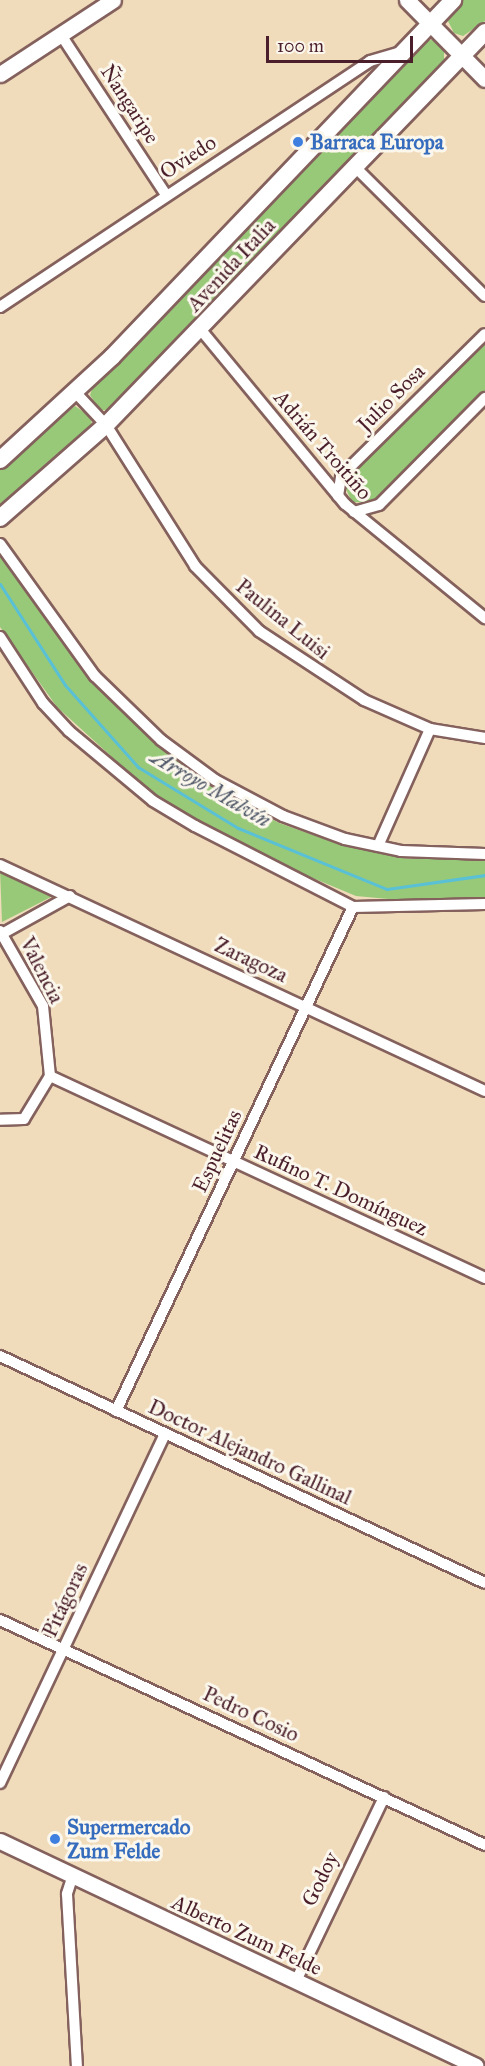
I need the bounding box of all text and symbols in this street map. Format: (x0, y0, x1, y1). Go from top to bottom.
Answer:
scale bar (269, 24, 416, 62)
text: 100 m (277, 35, 324, 57)
street label: Ñangaripe (95, 60, 165, 148)
place label: Barraca Europa (310, 129, 444, 155)
street label: Oviedo (155, 130, 221, 184)
marker: Barraca Europa (291, 135, 305, 149)
street label: Avenida Italia (182, 213, 280, 317)
street label: Julio Sosa (352, 359, 430, 437)
street label: Adrián Troitiño (269, 385, 377, 505)
street label: Paulina Luisi (231, 573, 335, 665)
water label: Arroyo Malvín (147, 743, 275, 833)
street label: Zaragoza (210, 932, 292, 988)
street label: Valencia (15, 933, 69, 1007)
street label: Espuelitas (187, 1106, 247, 1196)
street label: Rufino T. Domínguez (250, 1139, 432, 1241)
street label: Doctor Alejandro Gallinal (144, 1394, 356, 1510)
street label: Pitágoras (37, 1559, 93, 1641)
street label: Pedro Cosio (199, 1681, 303, 1747)
place label: Supermercado Zum Felde (67, 1814, 191, 1864)
marker: Supermercado Zum Felde (48, 1832, 62, 1846)
street label: Godoy (296, 1848, 344, 1910)
street label: Alberto Zum Felde (168, 1889, 326, 1981)

